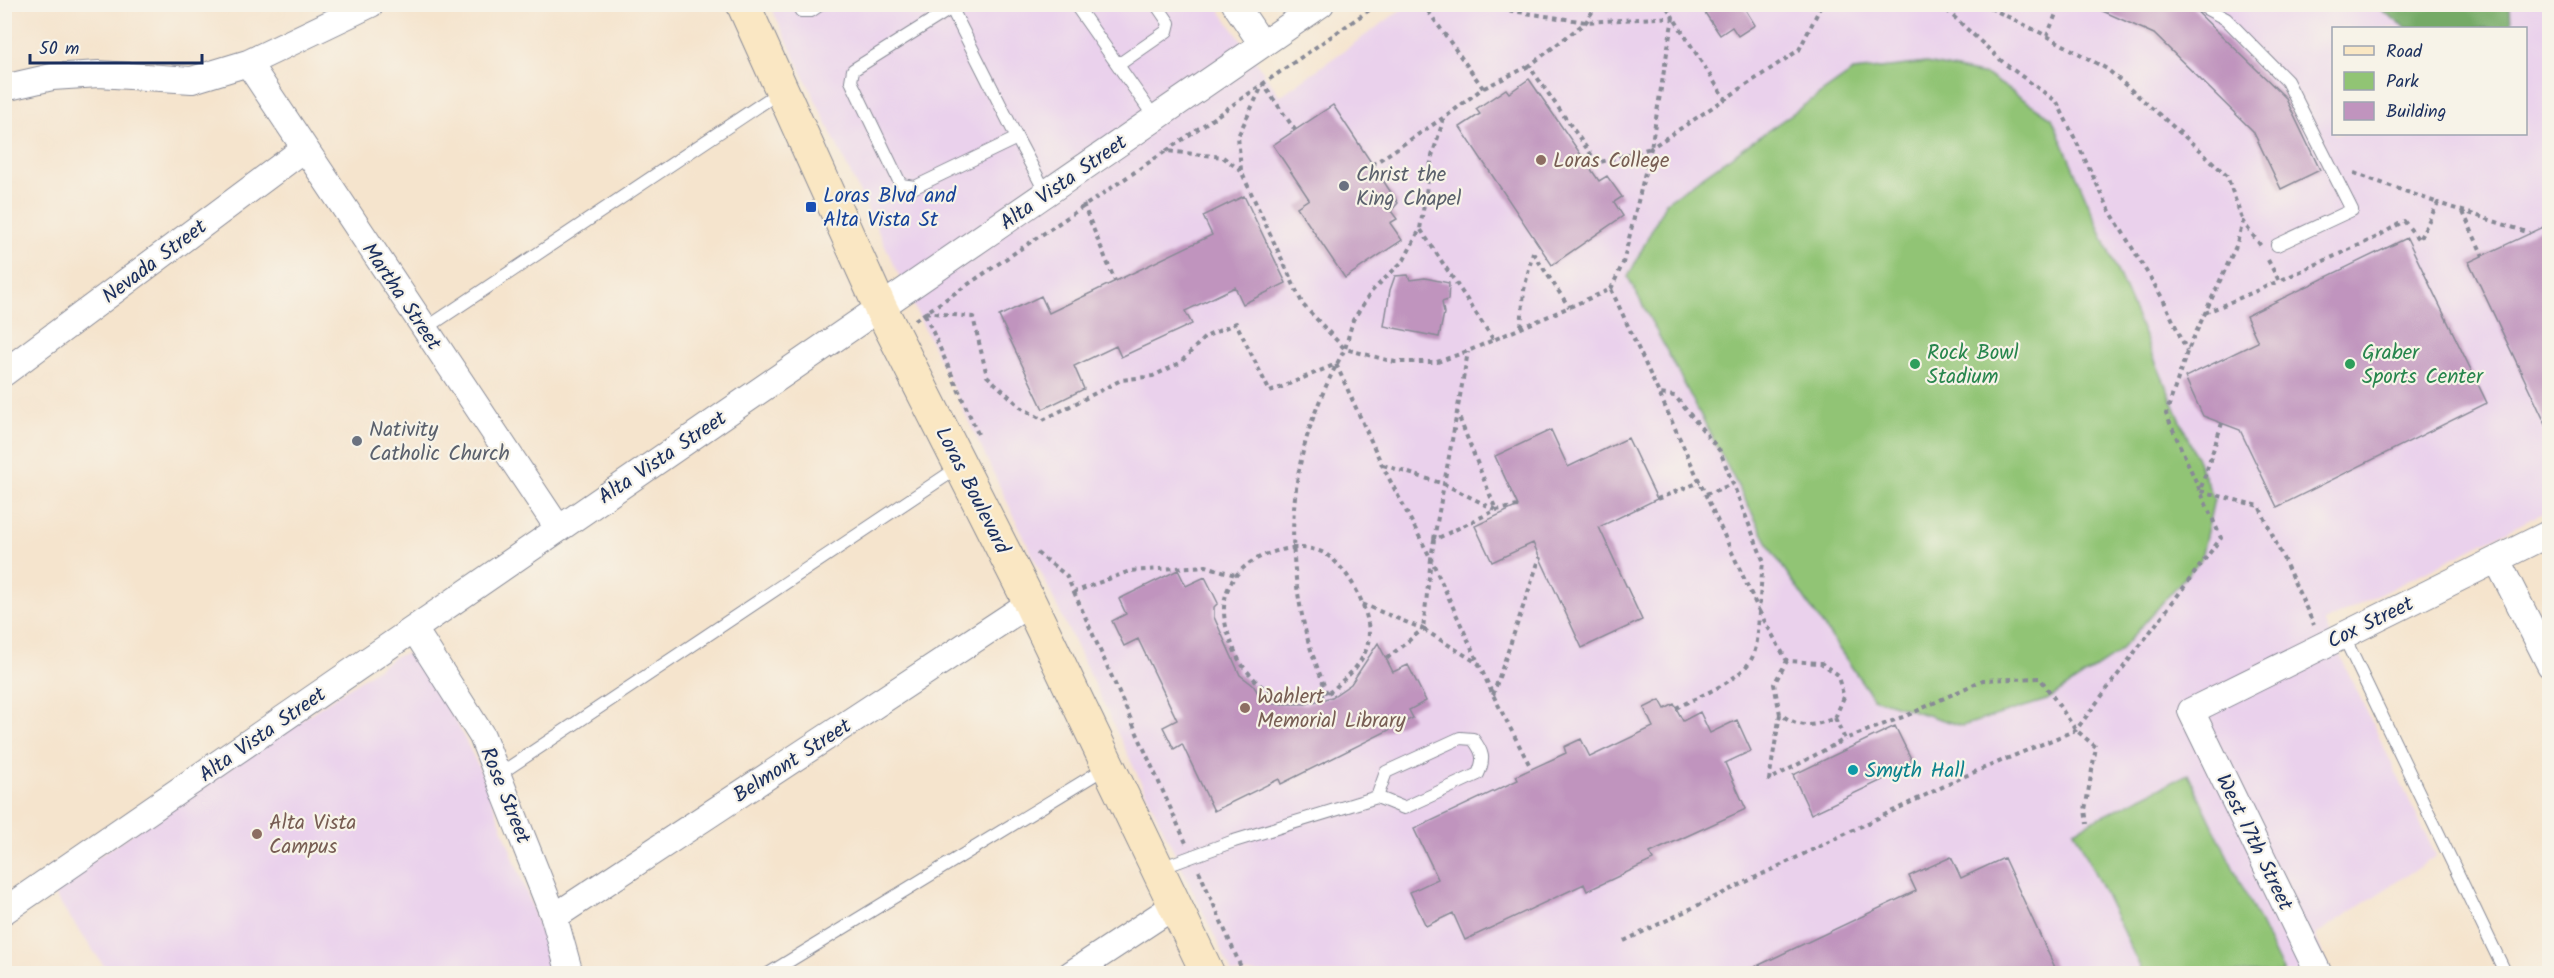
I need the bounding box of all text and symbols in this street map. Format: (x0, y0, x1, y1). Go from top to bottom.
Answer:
scale bar (30, 27, 202, 65)
legend (2332, 27, 2527, 135)
text: 50 m (39, 35, 79, 64)
text: Road (2386, 38, 2423, 67)
text: Park (2386, 68, 2419, 97)
text: Building (2386, 98, 2446, 127)
street label: Alta Vista Street (993, 126, 1135, 240)
place label: Loras College (1553, 145, 1670, 178)
marker: Loras College (1534, 153, 1548, 167)
place label: Christ the King Chapel (1356, 159, 1461, 216)
marker: Christ the King Chapel (1337, 179, 1351, 193)
place label: Loras Blvd and Alta Vista St (823, 180, 956, 237)
marker: Loras Blvd and Alta Vista St (804, 200, 818, 214)
street label: Nevada Street (95, 211, 215, 313)
street label: Martha Street (352, 236, 450, 358)
place label: Rock Bowl Stadium (1927, 337, 2019, 394)
place label: Graber Sports Center (2362, 337, 2484, 394)
marker: Rock Bowl Stadium (1908, 357, 1922, 371)
marker: Graber Sports Center (2343, 357, 2357, 371)
street label: Alta Vista Street (592, 402, 735, 514)
place label: Nativity Catholic Church (369, 414, 510, 471)
street label: Loras Boulevard (925, 421, 1018, 561)
marker: Nativity Catholic Church (350, 434, 364, 448)
street label: Cox Street (2322, 588, 2420, 659)
street label: Alta Vista Street (192, 678, 334, 792)
place label: Wahlert Memorial Library (1257, 681, 1406, 738)
marker: Wahlert Memorial Library (1238, 701, 1252, 715)
street label: Belmont Street (727, 710, 859, 812)
street label: Rose Street (470, 742, 539, 850)
place label: Smyth Hall (1865, 755, 1965, 788)
marker: Smyth Hall (1846, 763, 1860, 777)
street label: West 17th Street (2206, 769, 2301, 917)
place label: Alta Vista Campus (269, 807, 356, 864)
marker: Alta Vista Campus (250, 827, 264, 841)

